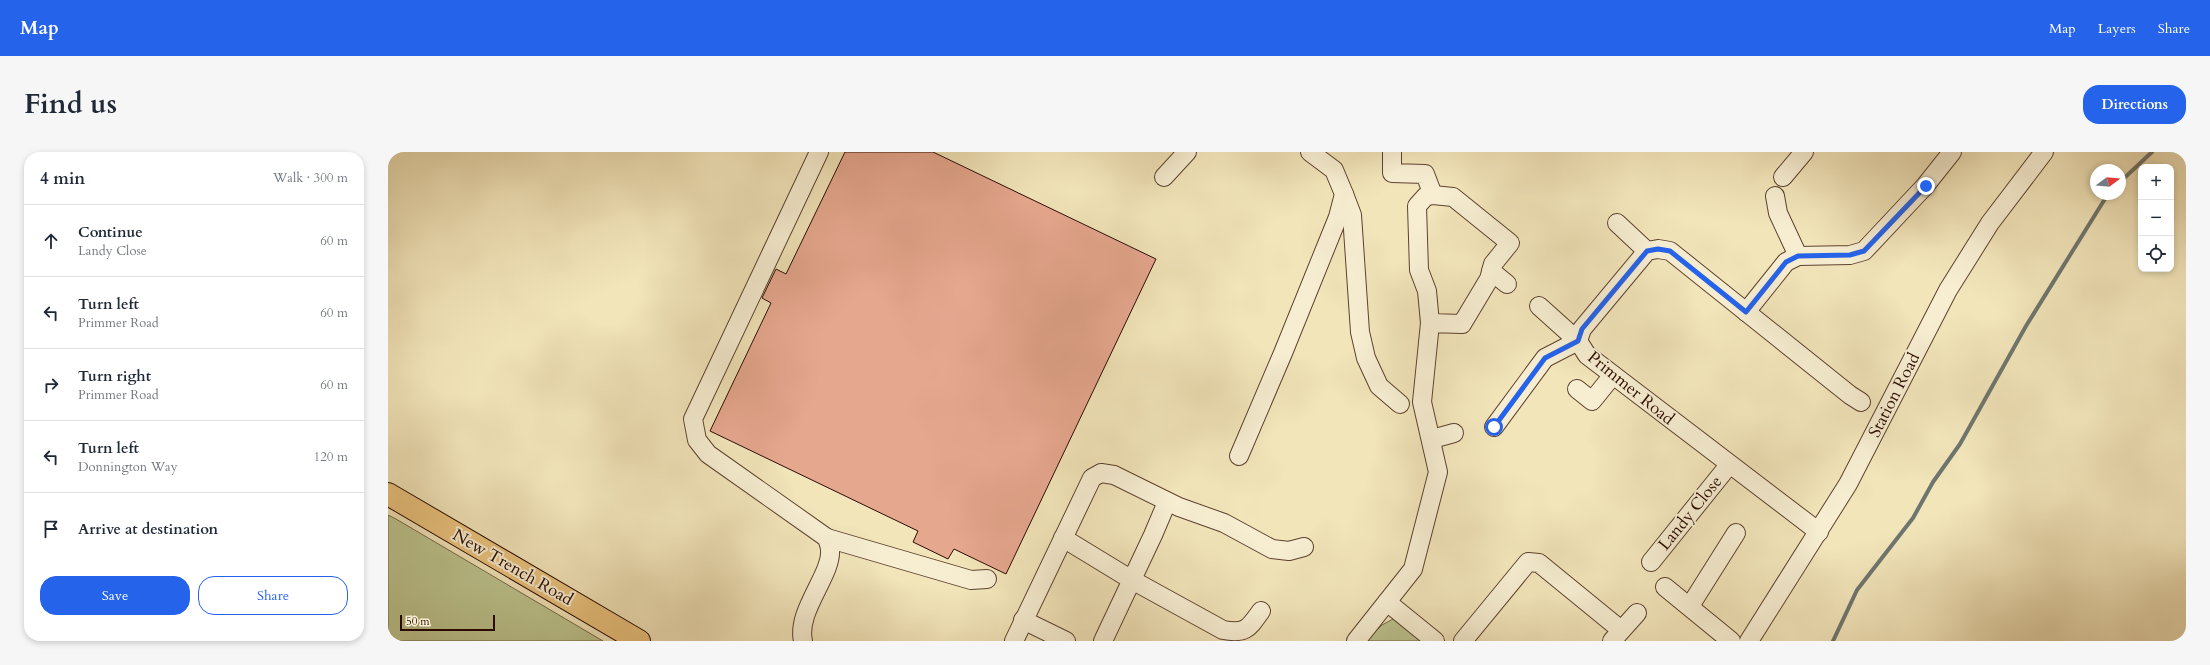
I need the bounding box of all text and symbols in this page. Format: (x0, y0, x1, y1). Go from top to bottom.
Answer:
text: Map (20, 15, 59, 41)
text: Map (2049, 19, 2076, 38)
text: Layers (2098, 19, 2136, 38)
text: Share (2158, 19, 2190, 38)
text: Find us (24, 85, 117, 123)
button: Directions (2083, 85, 2186, 124)
north arrow (2090, 164, 2126, 200)
map controls (2138, 164, 2174, 272)
button: + (2138, 164, 2174, 200)
text: 4 min (40, 167, 85, 190)
text: Walk · 300 m (273, 169, 348, 187)
route end (1917, 177, 1935, 195)
button: − (2138, 200, 2174, 236)
text: Continue (78, 222, 143, 242)
icon: ahead (40, 230, 62, 252)
text: 60 m (320, 232, 348, 250)
button: locate (2138, 236, 2174, 272)
text: Landy Close (78, 242, 147, 260)
text: Turn left (78, 294, 139, 314)
icon: left (40, 302, 62, 324)
text: 60 m (320, 304, 348, 322)
text: Primmer Road (78, 314, 159, 332)
street label: Primmer Road (1583, 346, 1679, 430)
street label: Station Road (1863, 349, 1925, 441)
text: Turn right (78, 366, 151, 386)
icon: right (40, 374, 62, 396)
text: 60 m (320, 376, 348, 394)
text: Primmer Road (78, 386, 159, 404)
route start (1485, 418, 1503, 436)
text: Turn left (78, 438, 139, 458)
icon: left (40, 446, 62, 468)
text: 120 m (314, 448, 348, 466)
text: Donnington Way (78, 458, 178, 476)
street label: Landy Close (1653, 471, 1727, 555)
icon: arrive (40, 518, 62, 540)
text: Arrive at destination (78, 519, 218, 539)
street label: New Trench Road (449, 523, 577, 611)
button: Save (40, 576, 190, 615)
button: Share (198, 576, 348, 615)
scale bar (400, 613, 495, 632)
text: 50 m (406, 614, 430, 629)

